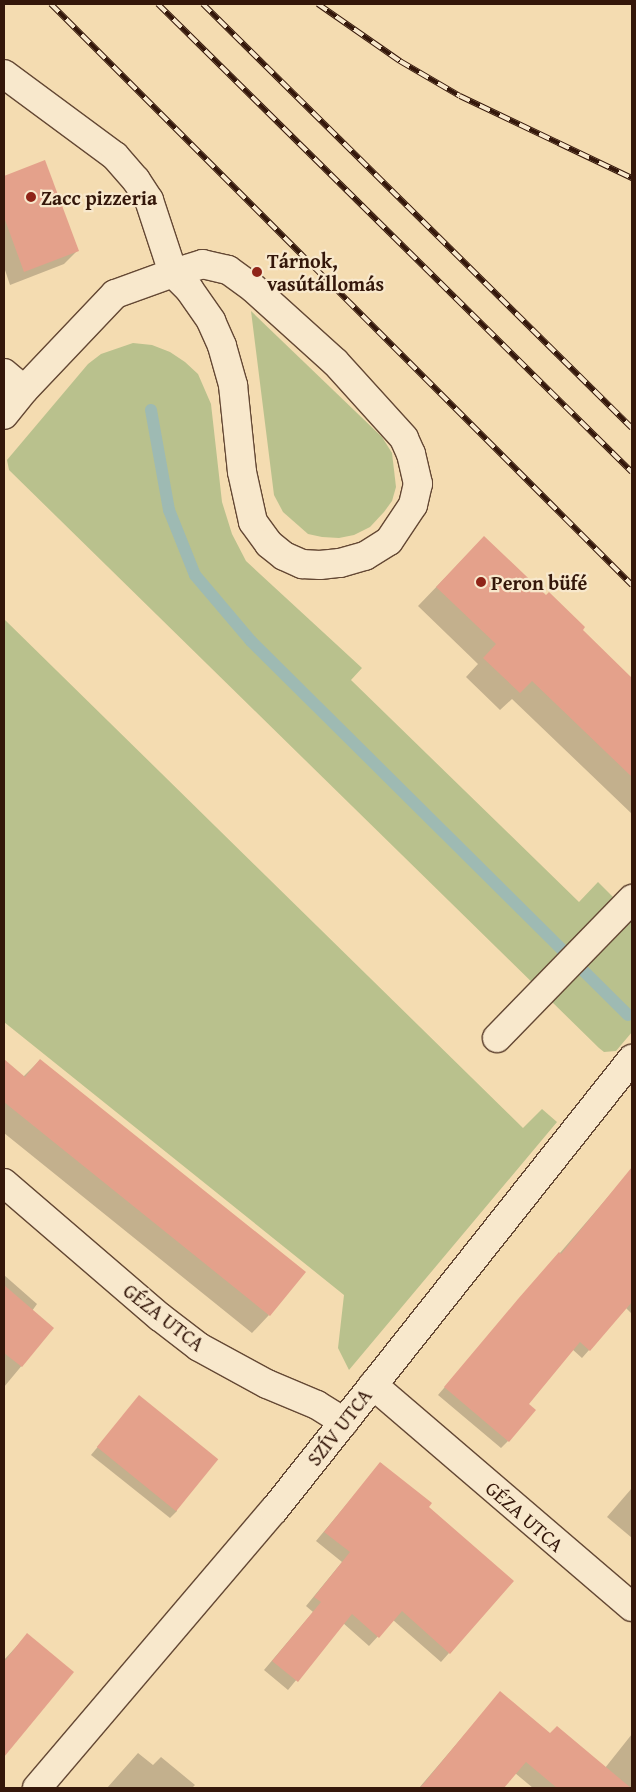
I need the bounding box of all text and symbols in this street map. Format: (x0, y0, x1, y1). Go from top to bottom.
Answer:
place label: Zacc pizzeria (41, 185, 157, 209)
marker: Zacc pizzeria (25, 191, 37, 203)
place label: Tárnok, vasútállomás (267, 248, 384, 295)
marker: Tárnok, vasútállomás (251, 266, 263, 278)
place label: Peron büfé (491, 570, 587, 594)
marker: Peron büfé (475, 576, 487, 588)
street label: GÉZA UTCA (119, 1278, 209, 1356)
street label: SZÍV UTCA (302, 1384, 376, 1470)
street label: GÉZA UTCA (481, 1476, 569, 1556)

